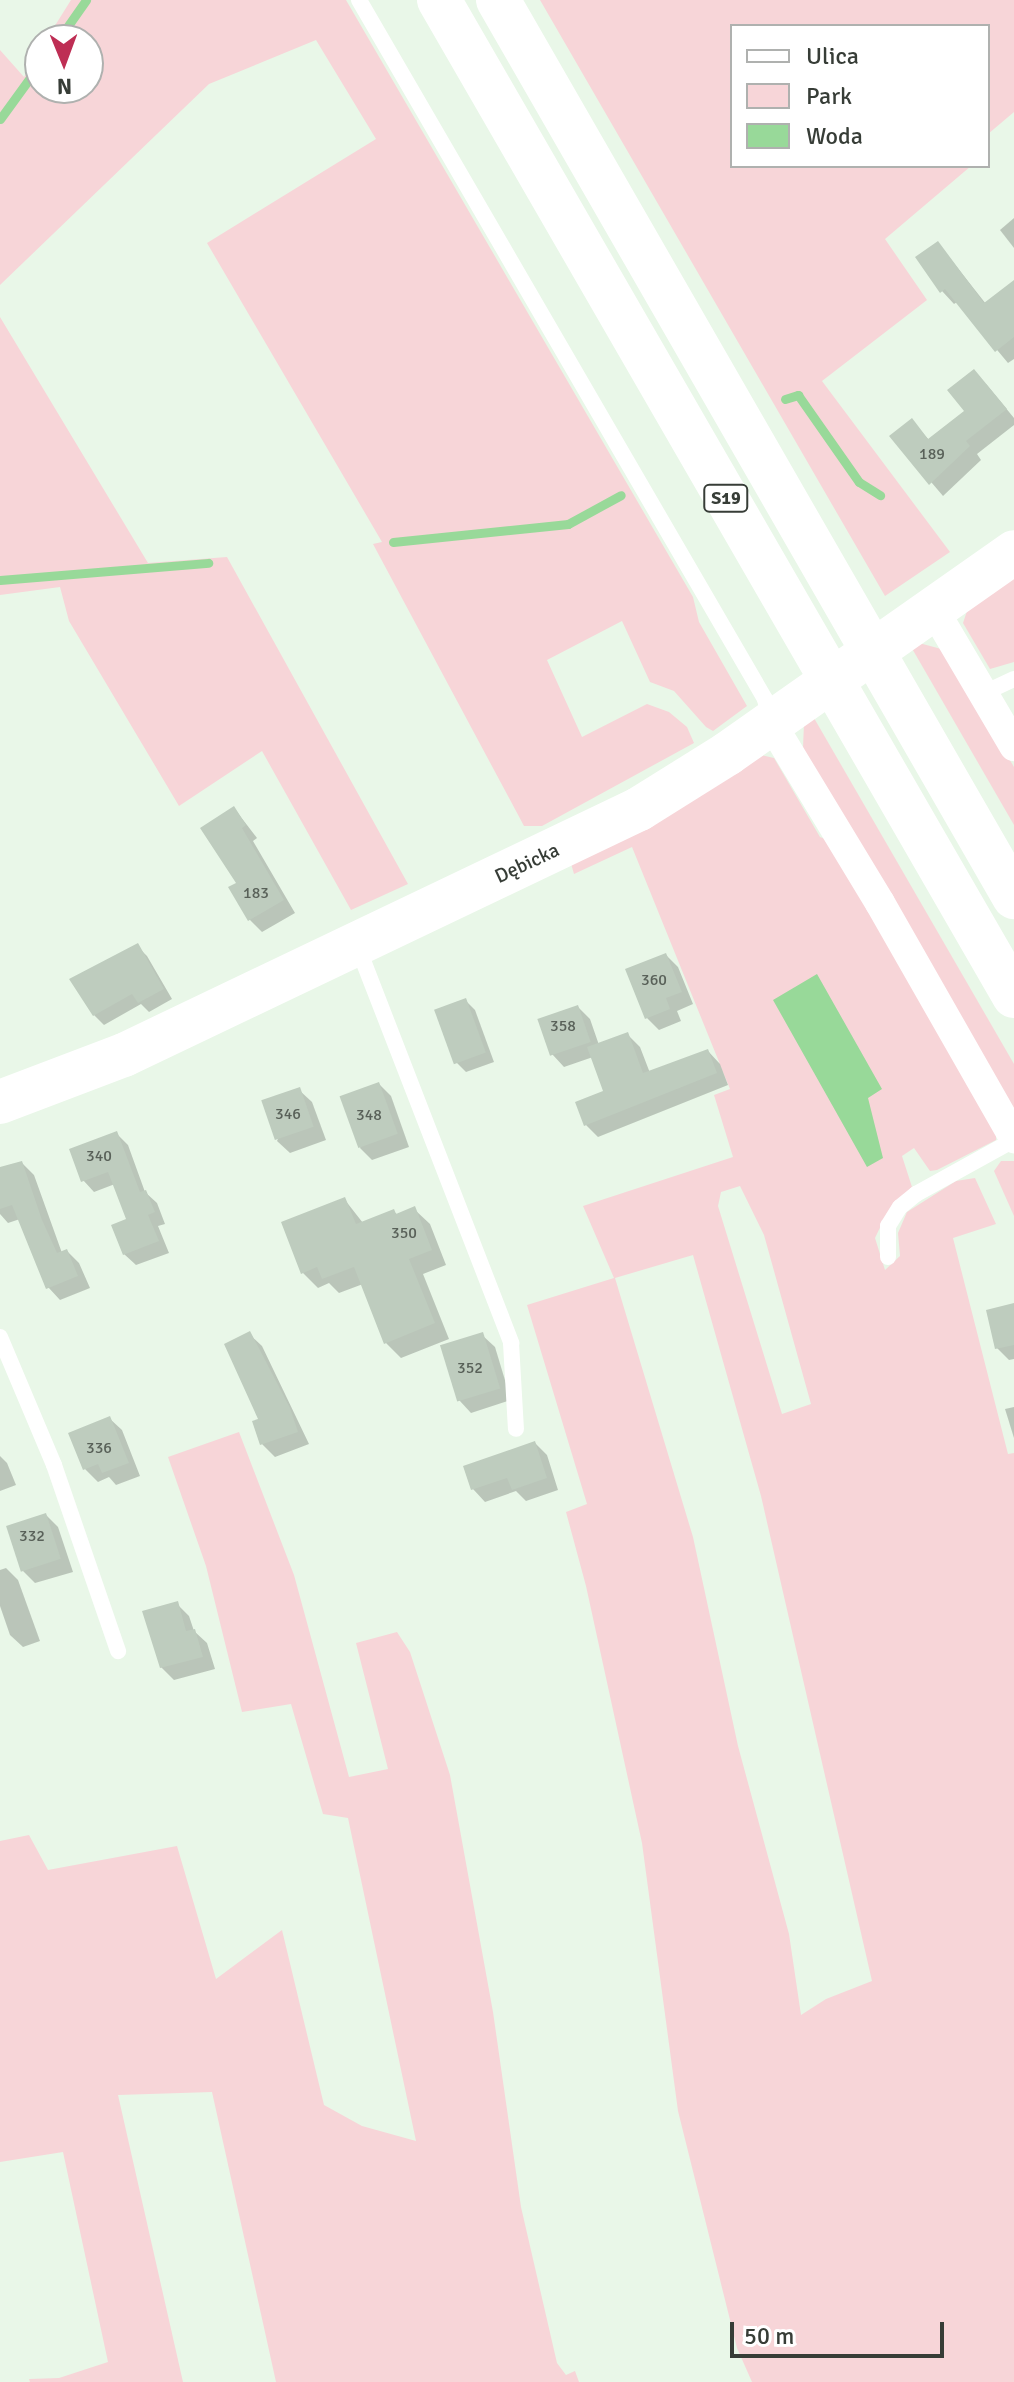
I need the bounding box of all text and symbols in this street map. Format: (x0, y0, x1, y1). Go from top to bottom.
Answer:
north arrow (24, 24, 104, 104)
legend (730, 24, 990, 168)
text: Ulica (806, 41, 859, 71)
text: N (57, 73, 72, 100)
text: Park (806, 81, 852, 111)
text: Woda (806, 121, 863, 151)
house number: 189 (919, 444, 945, 464)
road number: S19 (702, 484, 750, 512)
street label: Dębicka (491, 838, 563, 888)
house number: 183 (243, 883, 269, 903)
house number: 360 (641, 970, 667, 990)
house number: 358 (550, 1016, 576, 1036)
house number: 346 (275, 1104, 301, 1124)
house number: 348 (356, 1105, 382, 1125)
house number: 340 (86, 1146, 112, 1166)
house number: 350 (391, 1223, 417, 1243)
house number: 352 (457, 1358, 483, 1378)
house number: 336 (86, 1438, 112, 1458)
house number: 332 (19, 1526, 45, 1546)
scale bar (734, 2306, 948, 2356)
text: 50 m (744, 2321, 794, 2351)

